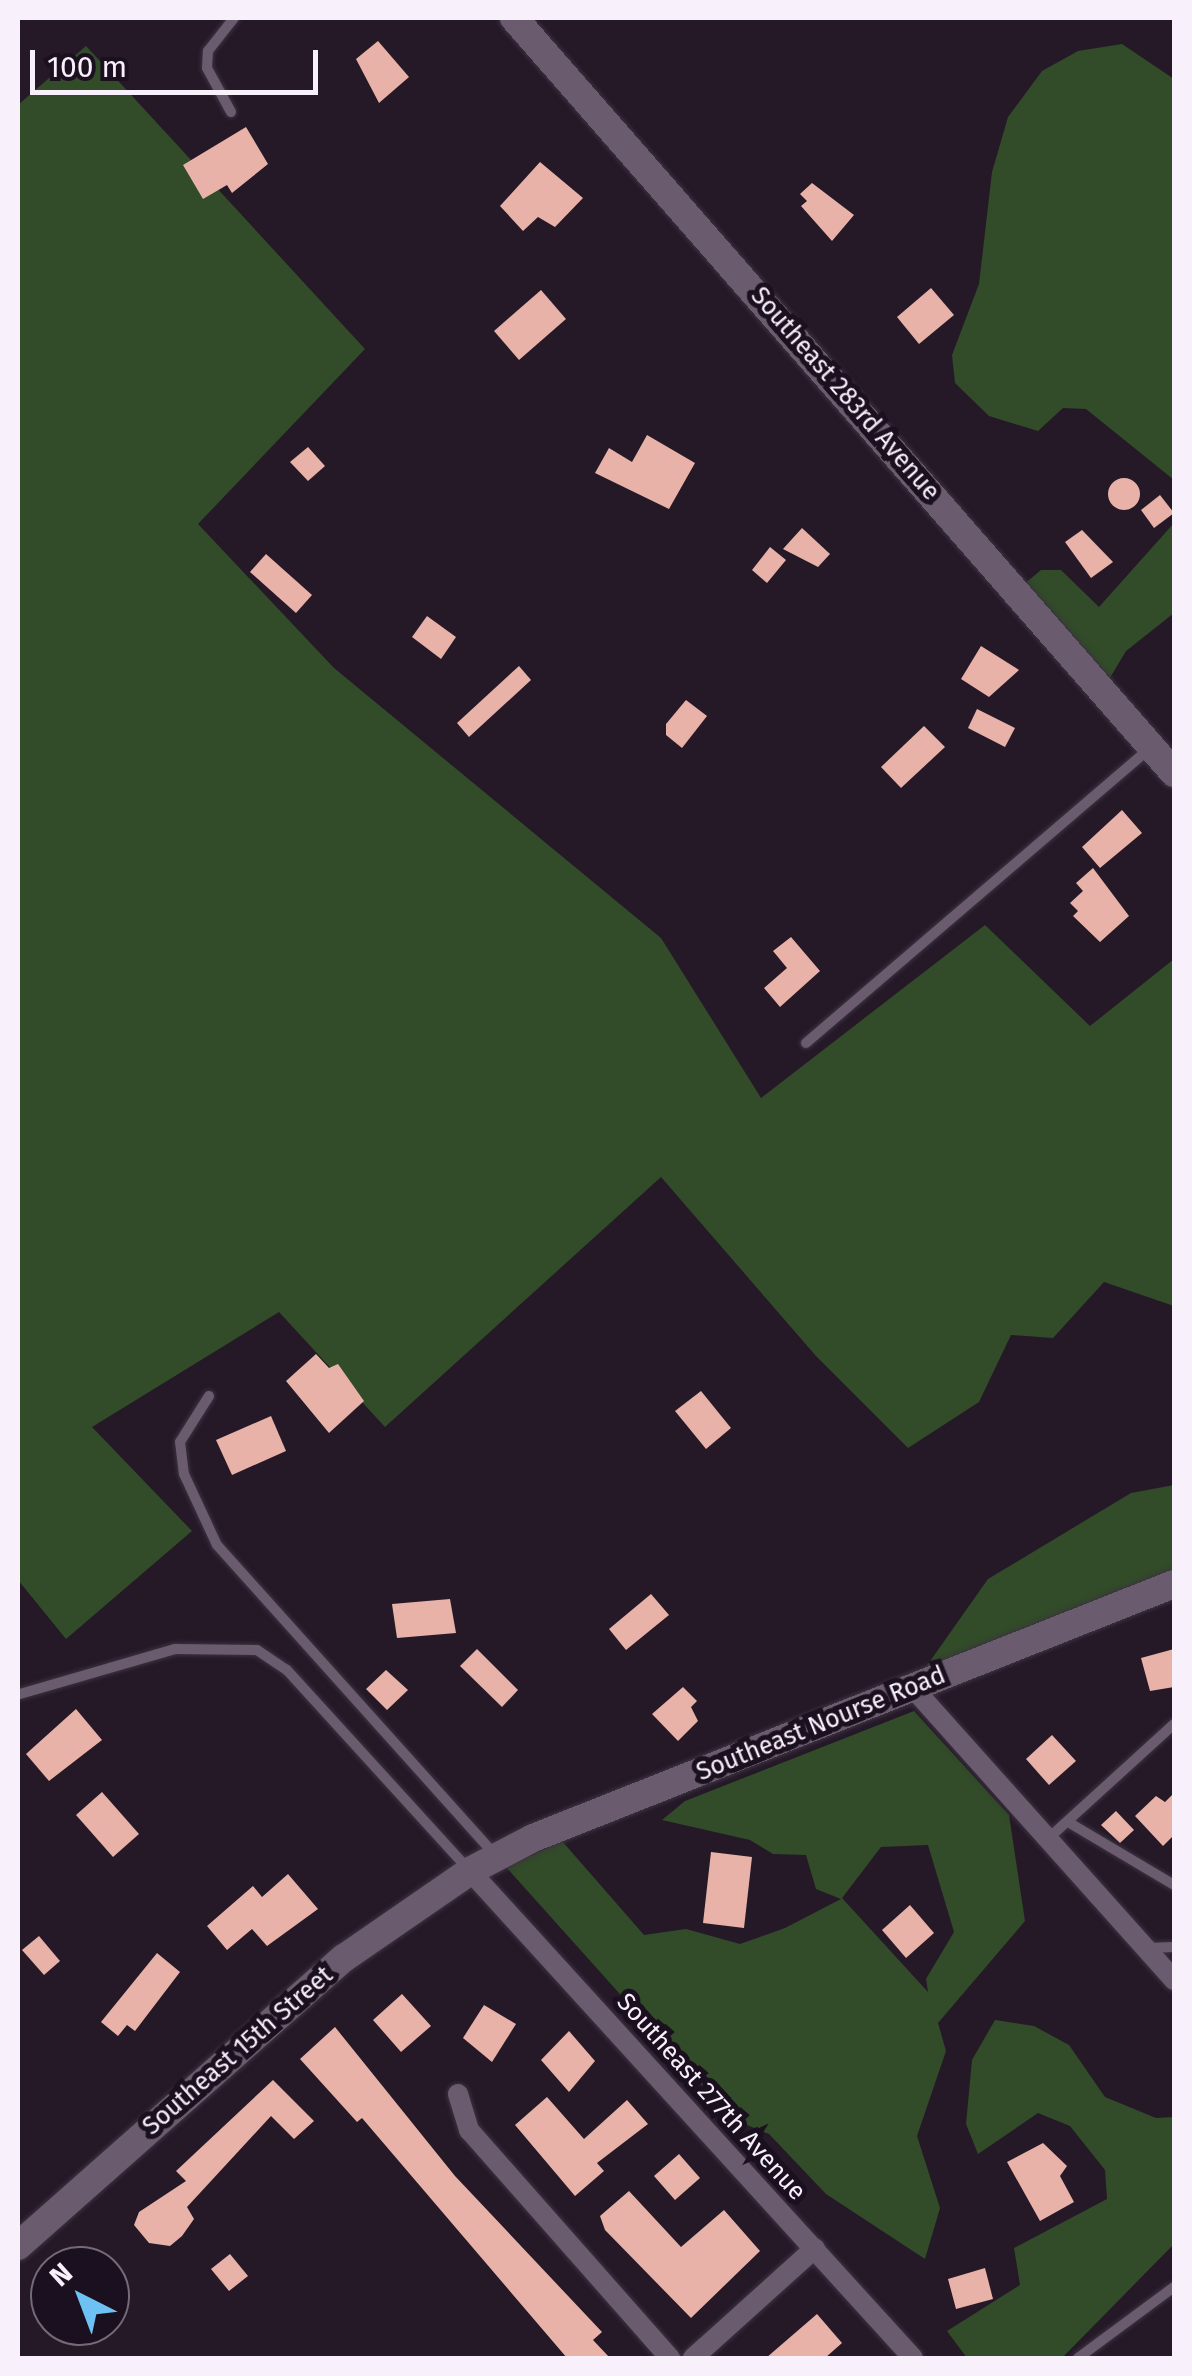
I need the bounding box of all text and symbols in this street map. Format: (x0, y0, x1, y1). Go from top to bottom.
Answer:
scale bar (35, 30, 322, 92)
text: 100 m (47, 49, 127, 85)
street label: Southeast 283rd Avenue (744, 281, 946, 507)
street label: Southeast Nourse Road (692, 1660, 950, 1788)
street label: Southeast 15th Street (137, 1960, 339, 2142)
street label: Southeast 277th Avenue (610, 1987, 812, 2207)
north arrow (30, 2246, 130, 2346)
text: N (43, 2256, 79, 2293)

